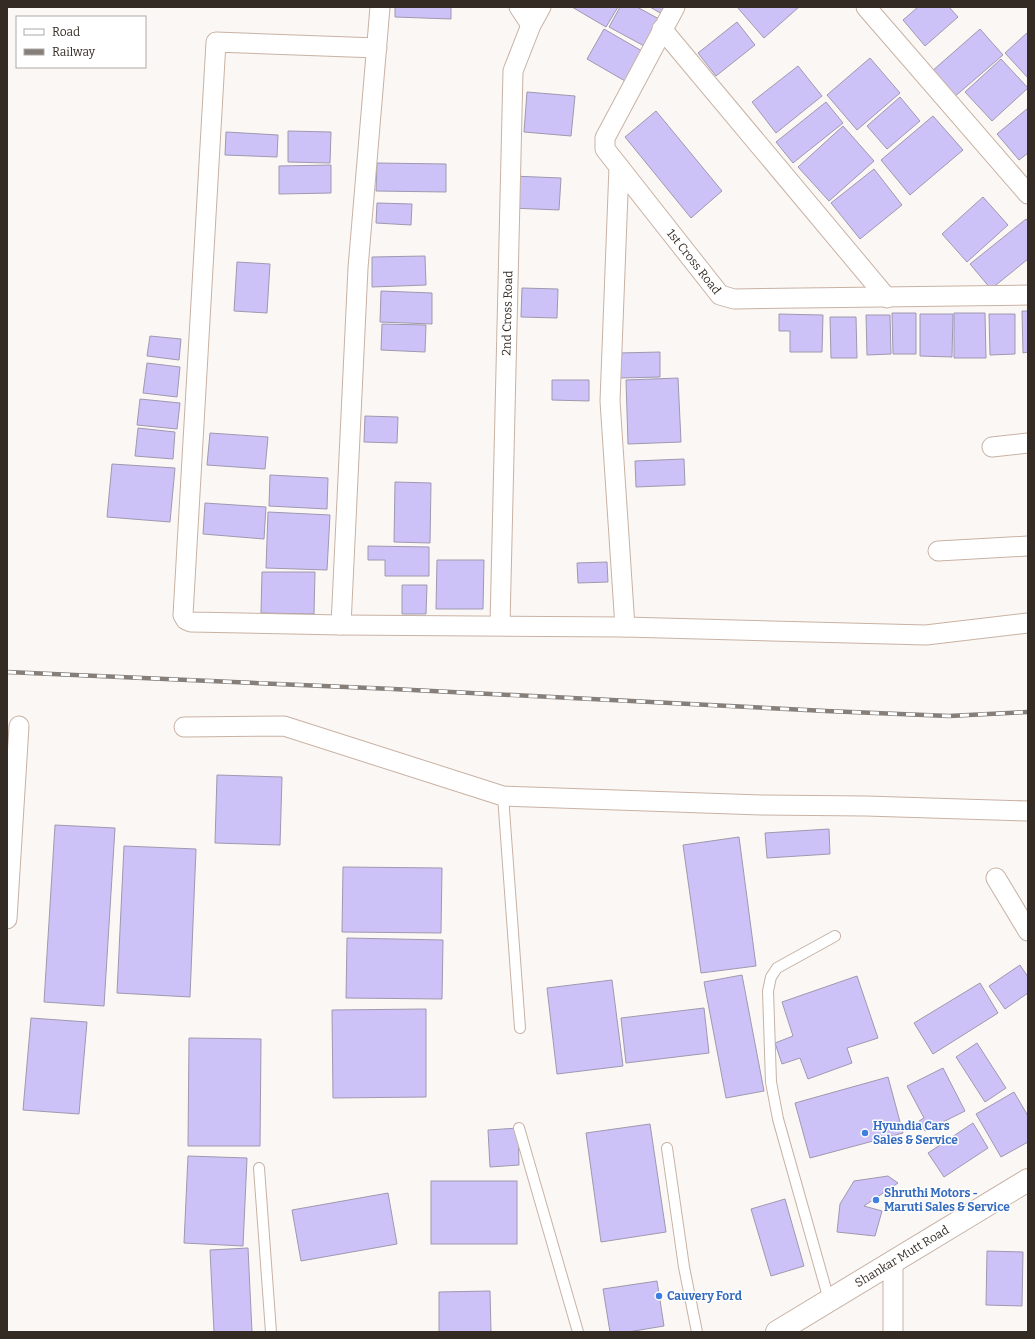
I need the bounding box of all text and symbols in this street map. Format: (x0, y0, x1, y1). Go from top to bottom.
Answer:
legend (16, 16, 146, 68)
text: Road (52, 25, 80, 39)
text: Railway (52, 45, 96, 59)
street label: 1st Cross Road (664, 226, 724, 297)
street label: 2nd Cross Road (499, 270, 515, 356)
place label: Hyundia Cars Sales & Service (873, 1119, 958, 1147)
marker: Hyundia Cars Sales & Service (860, 1128, 870, 1138)
place label: Shruthi Motors - Maruti Sales & Service (884, 1186, 1010, 1214)
marker: Shruthi Motors - Maruti Sales & Service (871, 1195, 881, 1205)
street label: Shankar Mutt Road (852, 1223, 951, 1290)
place label: Cauvery Ford (667, 1289, 743, 1303)
marker: Cauvery Ford (654, 1291, 664, 1301)

